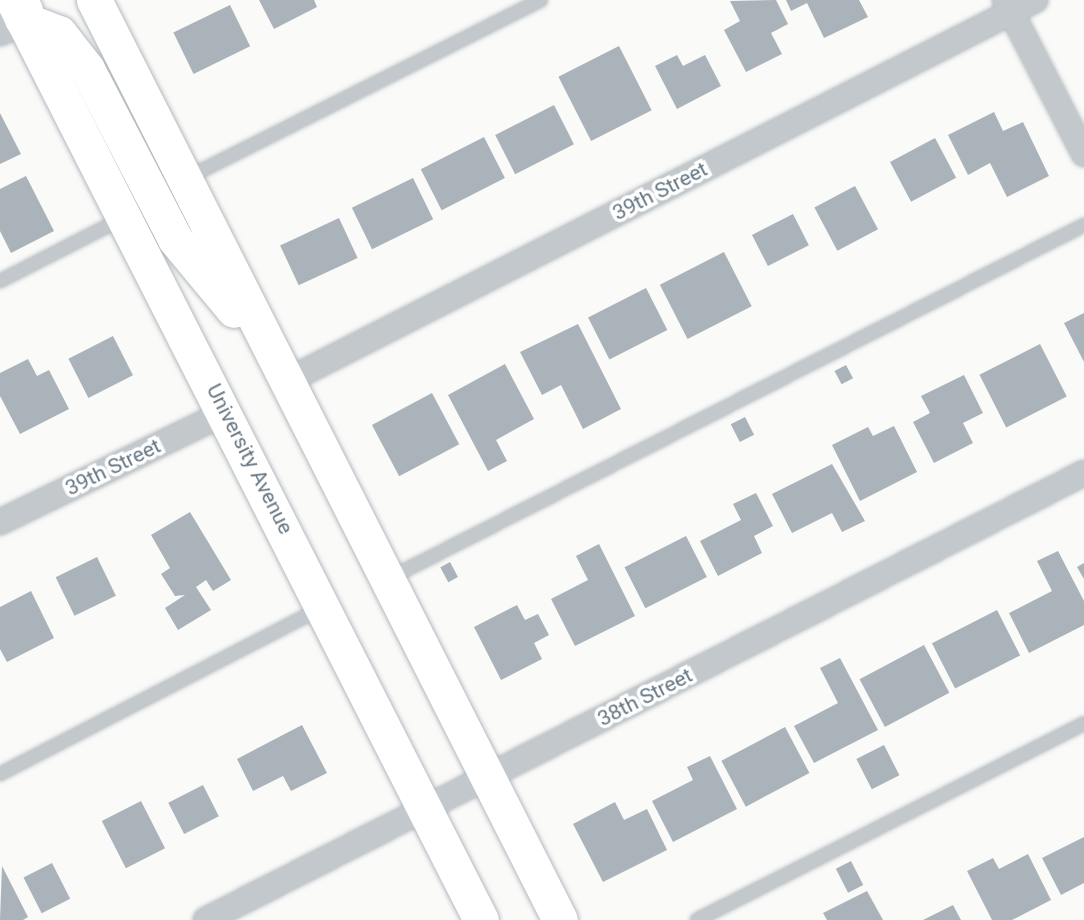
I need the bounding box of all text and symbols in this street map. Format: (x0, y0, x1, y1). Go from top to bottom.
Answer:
street label: 39th Street (609, 156, 711, 226)
street label: University Avenue (201, 380, 299, 538)
street label: 39th Street (61, 433, 165, 501)
street label: 38th Street (594, 662, 696, 732)

